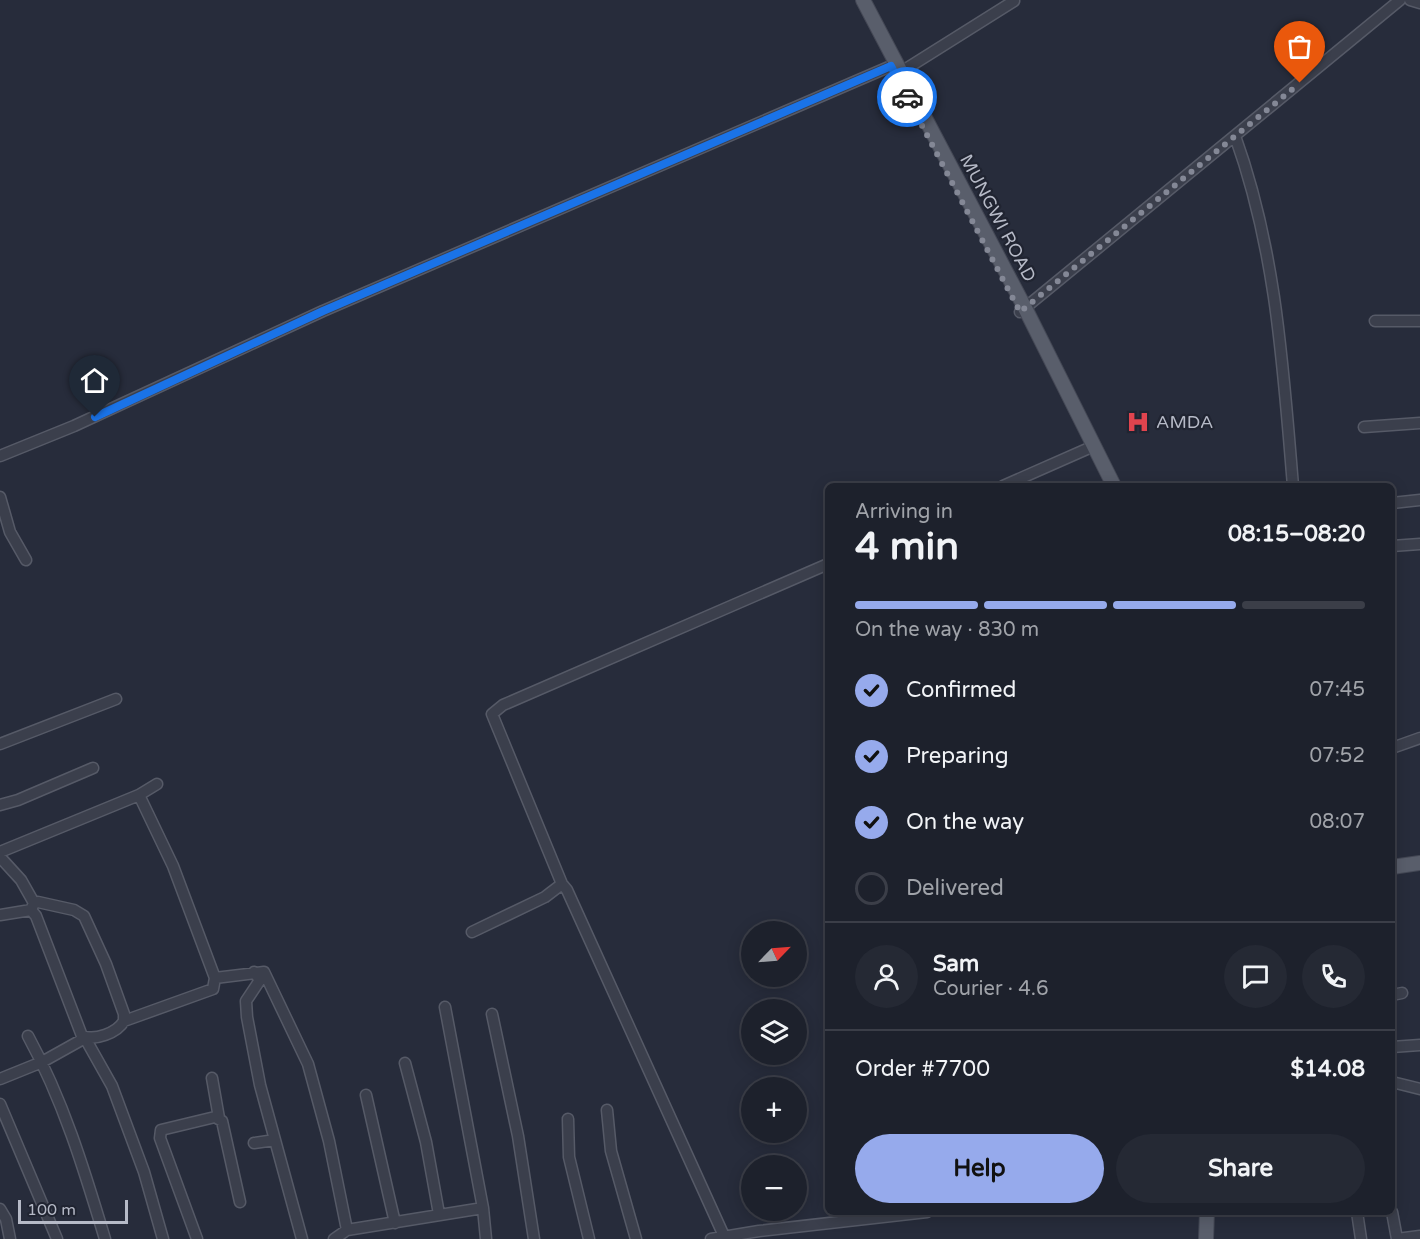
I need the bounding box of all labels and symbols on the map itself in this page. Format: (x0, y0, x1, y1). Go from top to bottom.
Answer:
pin (1274, 21, 1325, 83)
courier (877, 67, 937, 127)
street label: MUNGWI ROAD (955, 150, 1041, 286)
pin (69, 355, 120, 417)
hospital icon: AMDA (1125, 409, 1151, 435)
place label: AMDA (1156, 411, 1214, 433)
north arrow (741, 921, 807, 987)
scale bar (18, 1197, 128, 1224)

